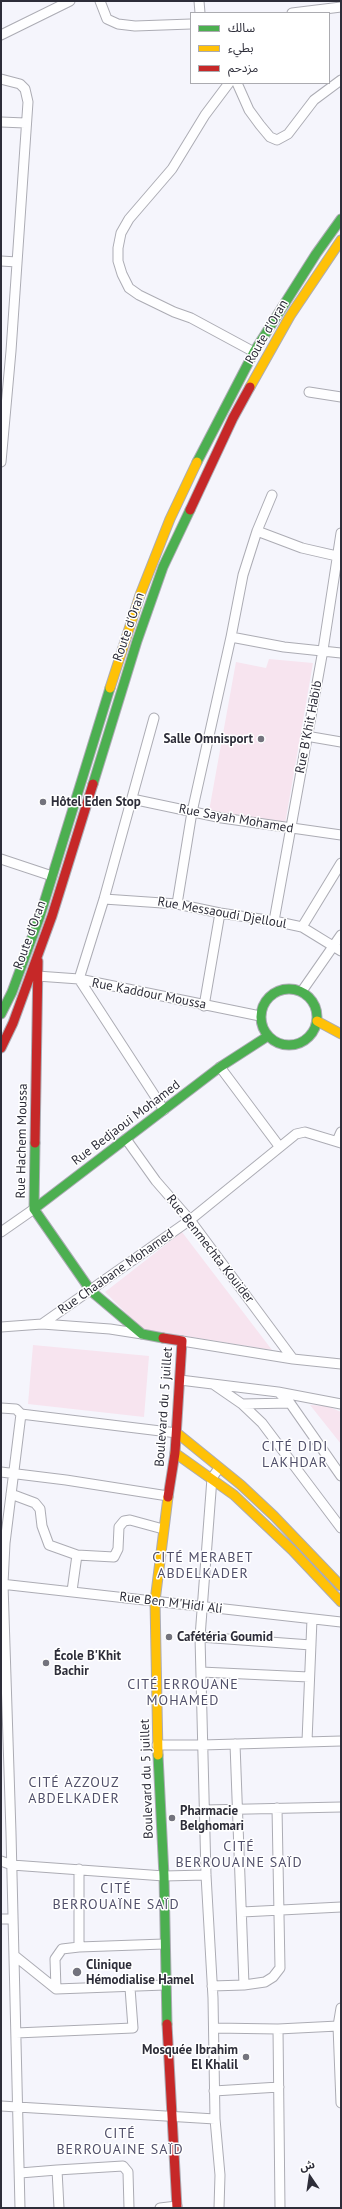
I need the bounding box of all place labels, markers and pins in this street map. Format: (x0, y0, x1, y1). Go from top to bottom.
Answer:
place label: Salle Omnisport (163, 731, 253, 747)
marker: Salle Omnisport (256, 734, 266, 744)
place label: Hôtel Eden Stop (51, 794, 141, 810)
marker: Hôtel Eden Stop (38, 797, 48, 807)
place label: Cafétéria Goumid (177, 1629, 273, 1645)
marker: Cafétéria Goumid (164, 1632, 174, 1642)
place label: École B'Khit Bachir (54, 1648, 121, 1679)
marker: École B'Khit Bachir (41, 1658, 51, 1668)
place label: Pharmacie Belghomari (180, 1803, 244, 1834)
marker: Pharmacie Belghomari (167, 1813, 177, 1823)
place label: Clinique Hémodialise Hamel (86, 1957, 194, 1988)
marker: Clinique Hémodialise Hamel (71, 1966, 83, 1978)
place label: Mosquée Ibrahim El Khalil (142, 2042, 238, 2073)
marker: Mosquée Ibrahim El Khalil (241, 2052, 251, 2062)

